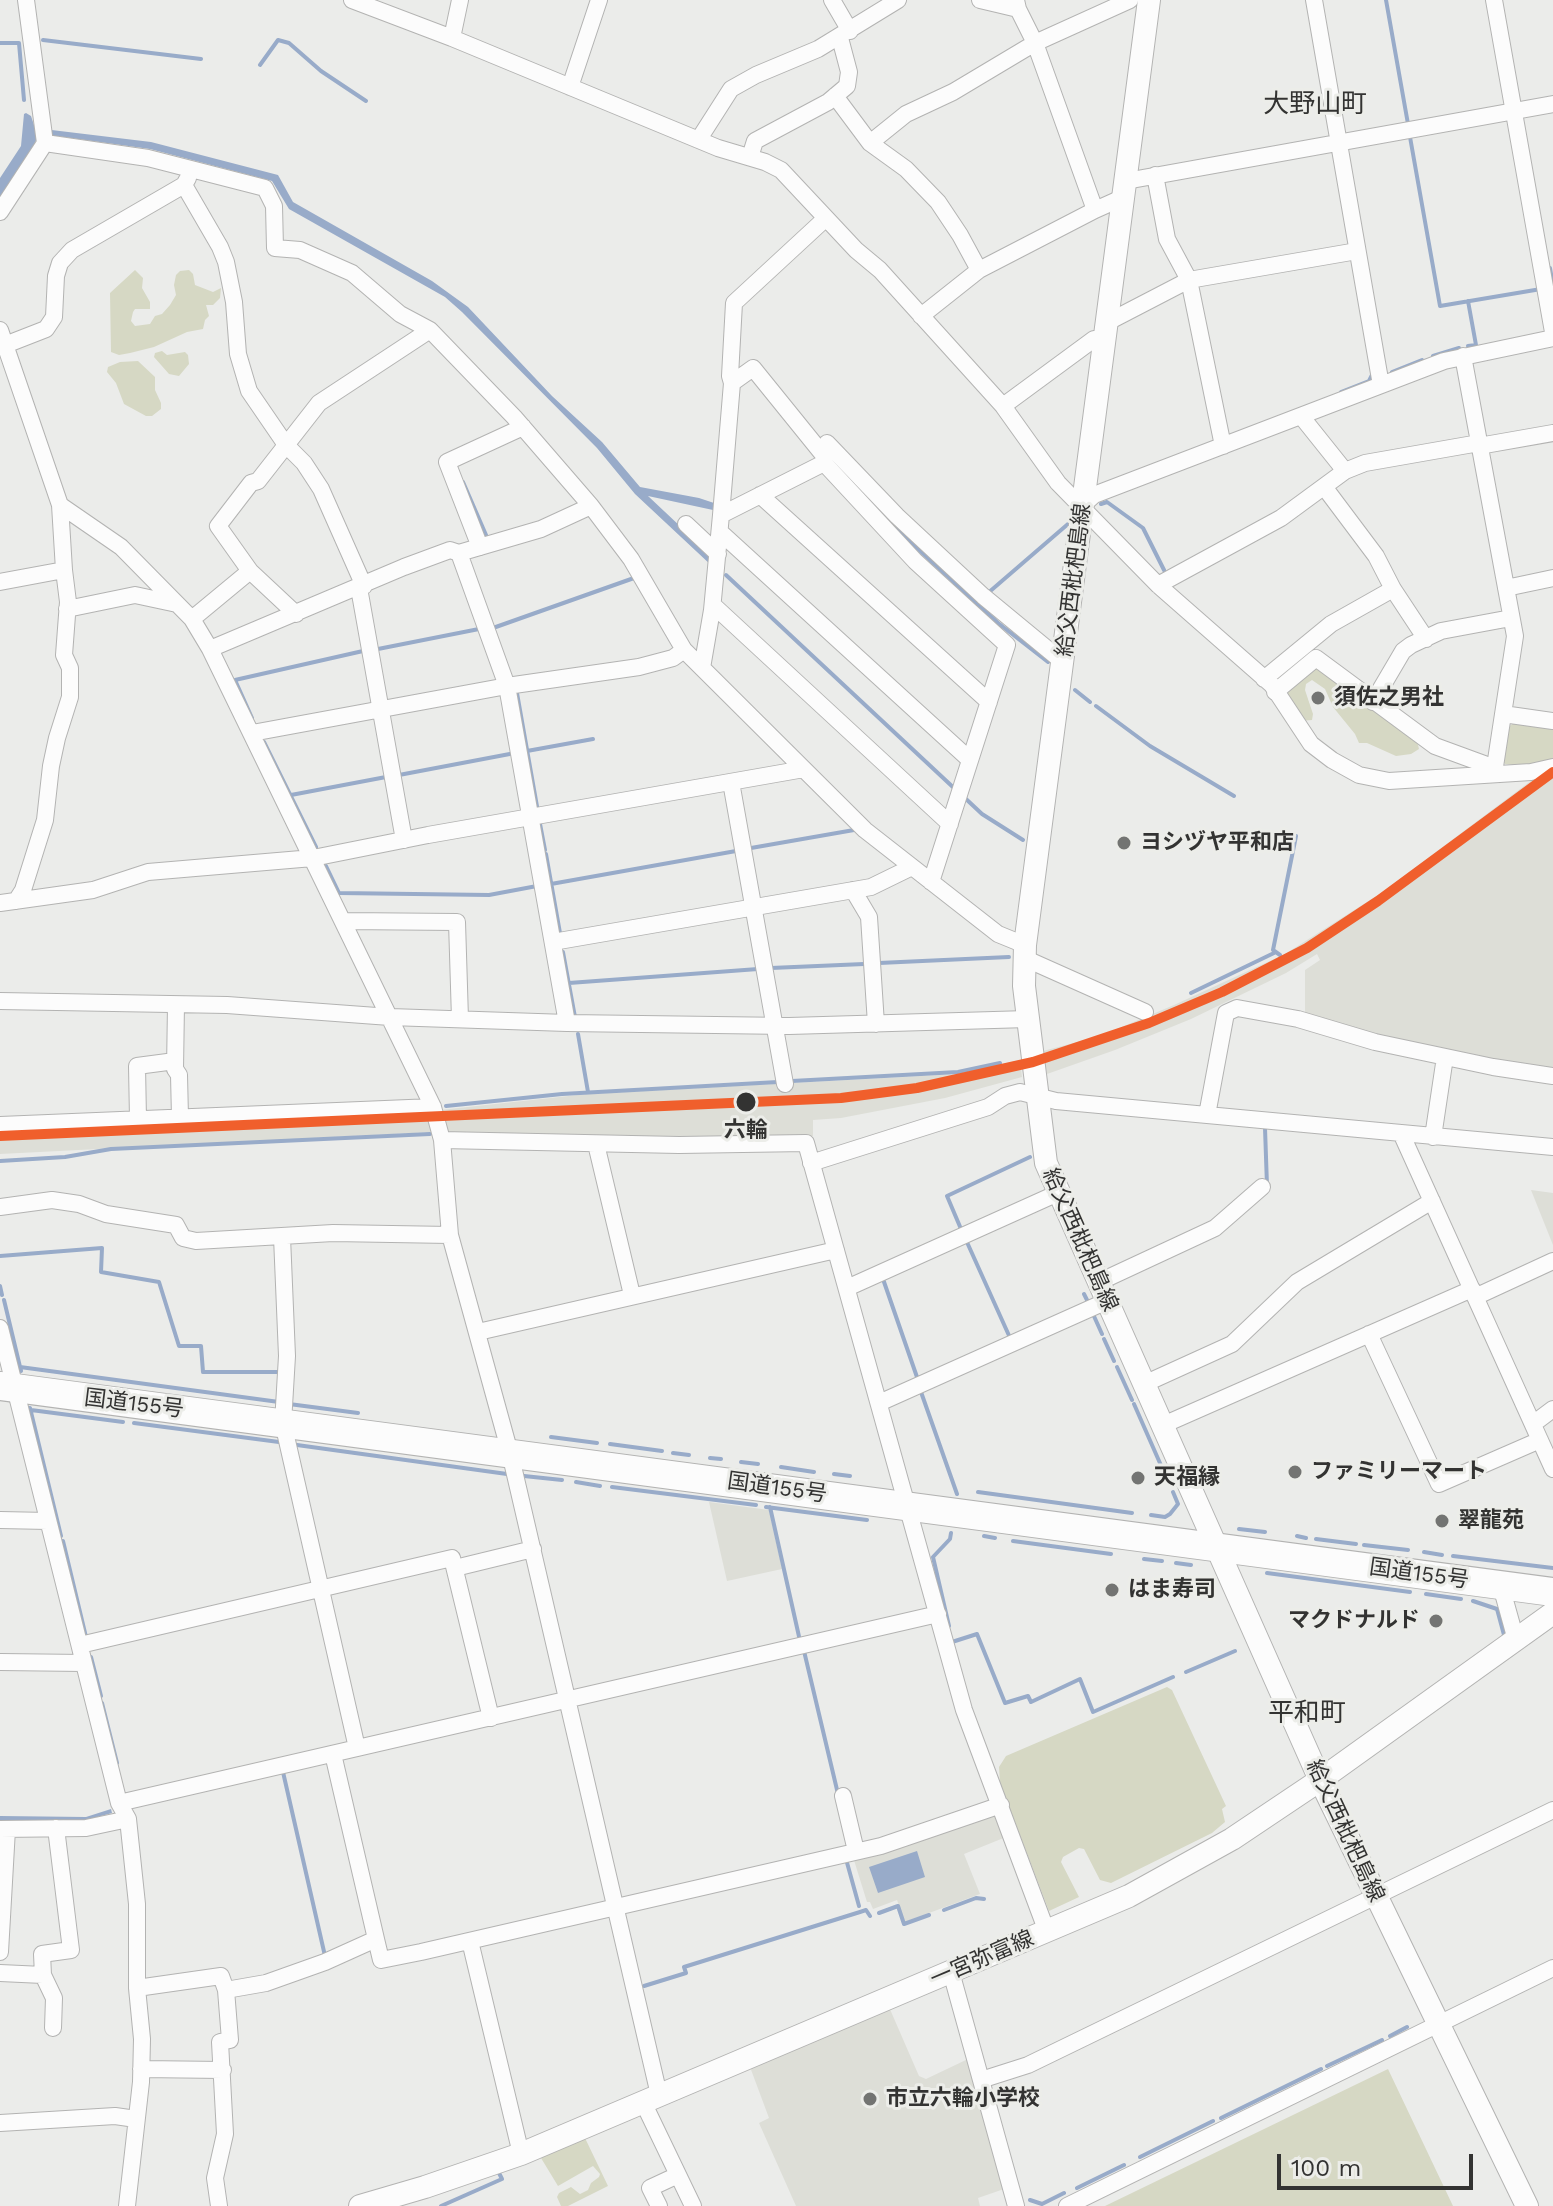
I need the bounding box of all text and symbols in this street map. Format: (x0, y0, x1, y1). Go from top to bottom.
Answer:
district label: 大野山町 (1263, 88, 1367, 120)
street label: 給父西枇杷島線 (1052, 502, 1096, 658)
place label: 須佐之男社 (1334, 685, 1444, 711)
marker: 須佐之男社 (1309, 689, 1327, 707)
place label: ヨシヅヤ平和店 (1140, 830, 1294, 856)
marker: ヨシヅヤ平和店 (1115, 834, 1133, 852)
marker: 六輪 (734, 1090, 758, 1114)
place label: 六輪 (724, 1118, 768, 1144)
street label: 給父西枇杷島線 (1037, 1164, 1123, 1316)
street label: 国道155号 (83, 1385, 185, 1423)
place label: ファミリーマート (1311, 1459, 1487, 1485)
marker: ファミリーマート (1286, 1463, 1304, 1481)
place label: 天福縁 (1154, 1465, 1220, 1491)
street label: 国道155号 (726, 1468, 828, 1508)
marker: 天福縁 (1129, 1469, 1147, 1487)
place label: 翠龍苑 (1458, 1508, 1524, 1534)
marker: 翠龍苑 (1433, 1512, 1451, 1530)
street label: 国道155号 (1368, 1554, 1470, 1594)
place label: はま寿司 (1128, 1577, 1216, 1603)
marker: はま寿司 (1103, 1581, 1121, 1599)
place label: マクドナルド (1288, 1608, 1420, 1634)
marker: マクドナルド (1427, 1612, 1445, 1630)
district label: 平和町 (1268, 1697, 1346, 1729)
street label: 給父西枇杷島線 (1300, 1756, 1390, 1906)
street label: 一宮弥富線 (926, 1925, 1038, 1993)
place label: 市立六輪小学校 (886, 2086, 1040, 2112)
marker: 市立六輪小学校 (861, 2090, 879, 2108)
scale bar (1281, 2138, 1477, 2188)
text: 100 m (1291, 2154, 1361, 2182)

